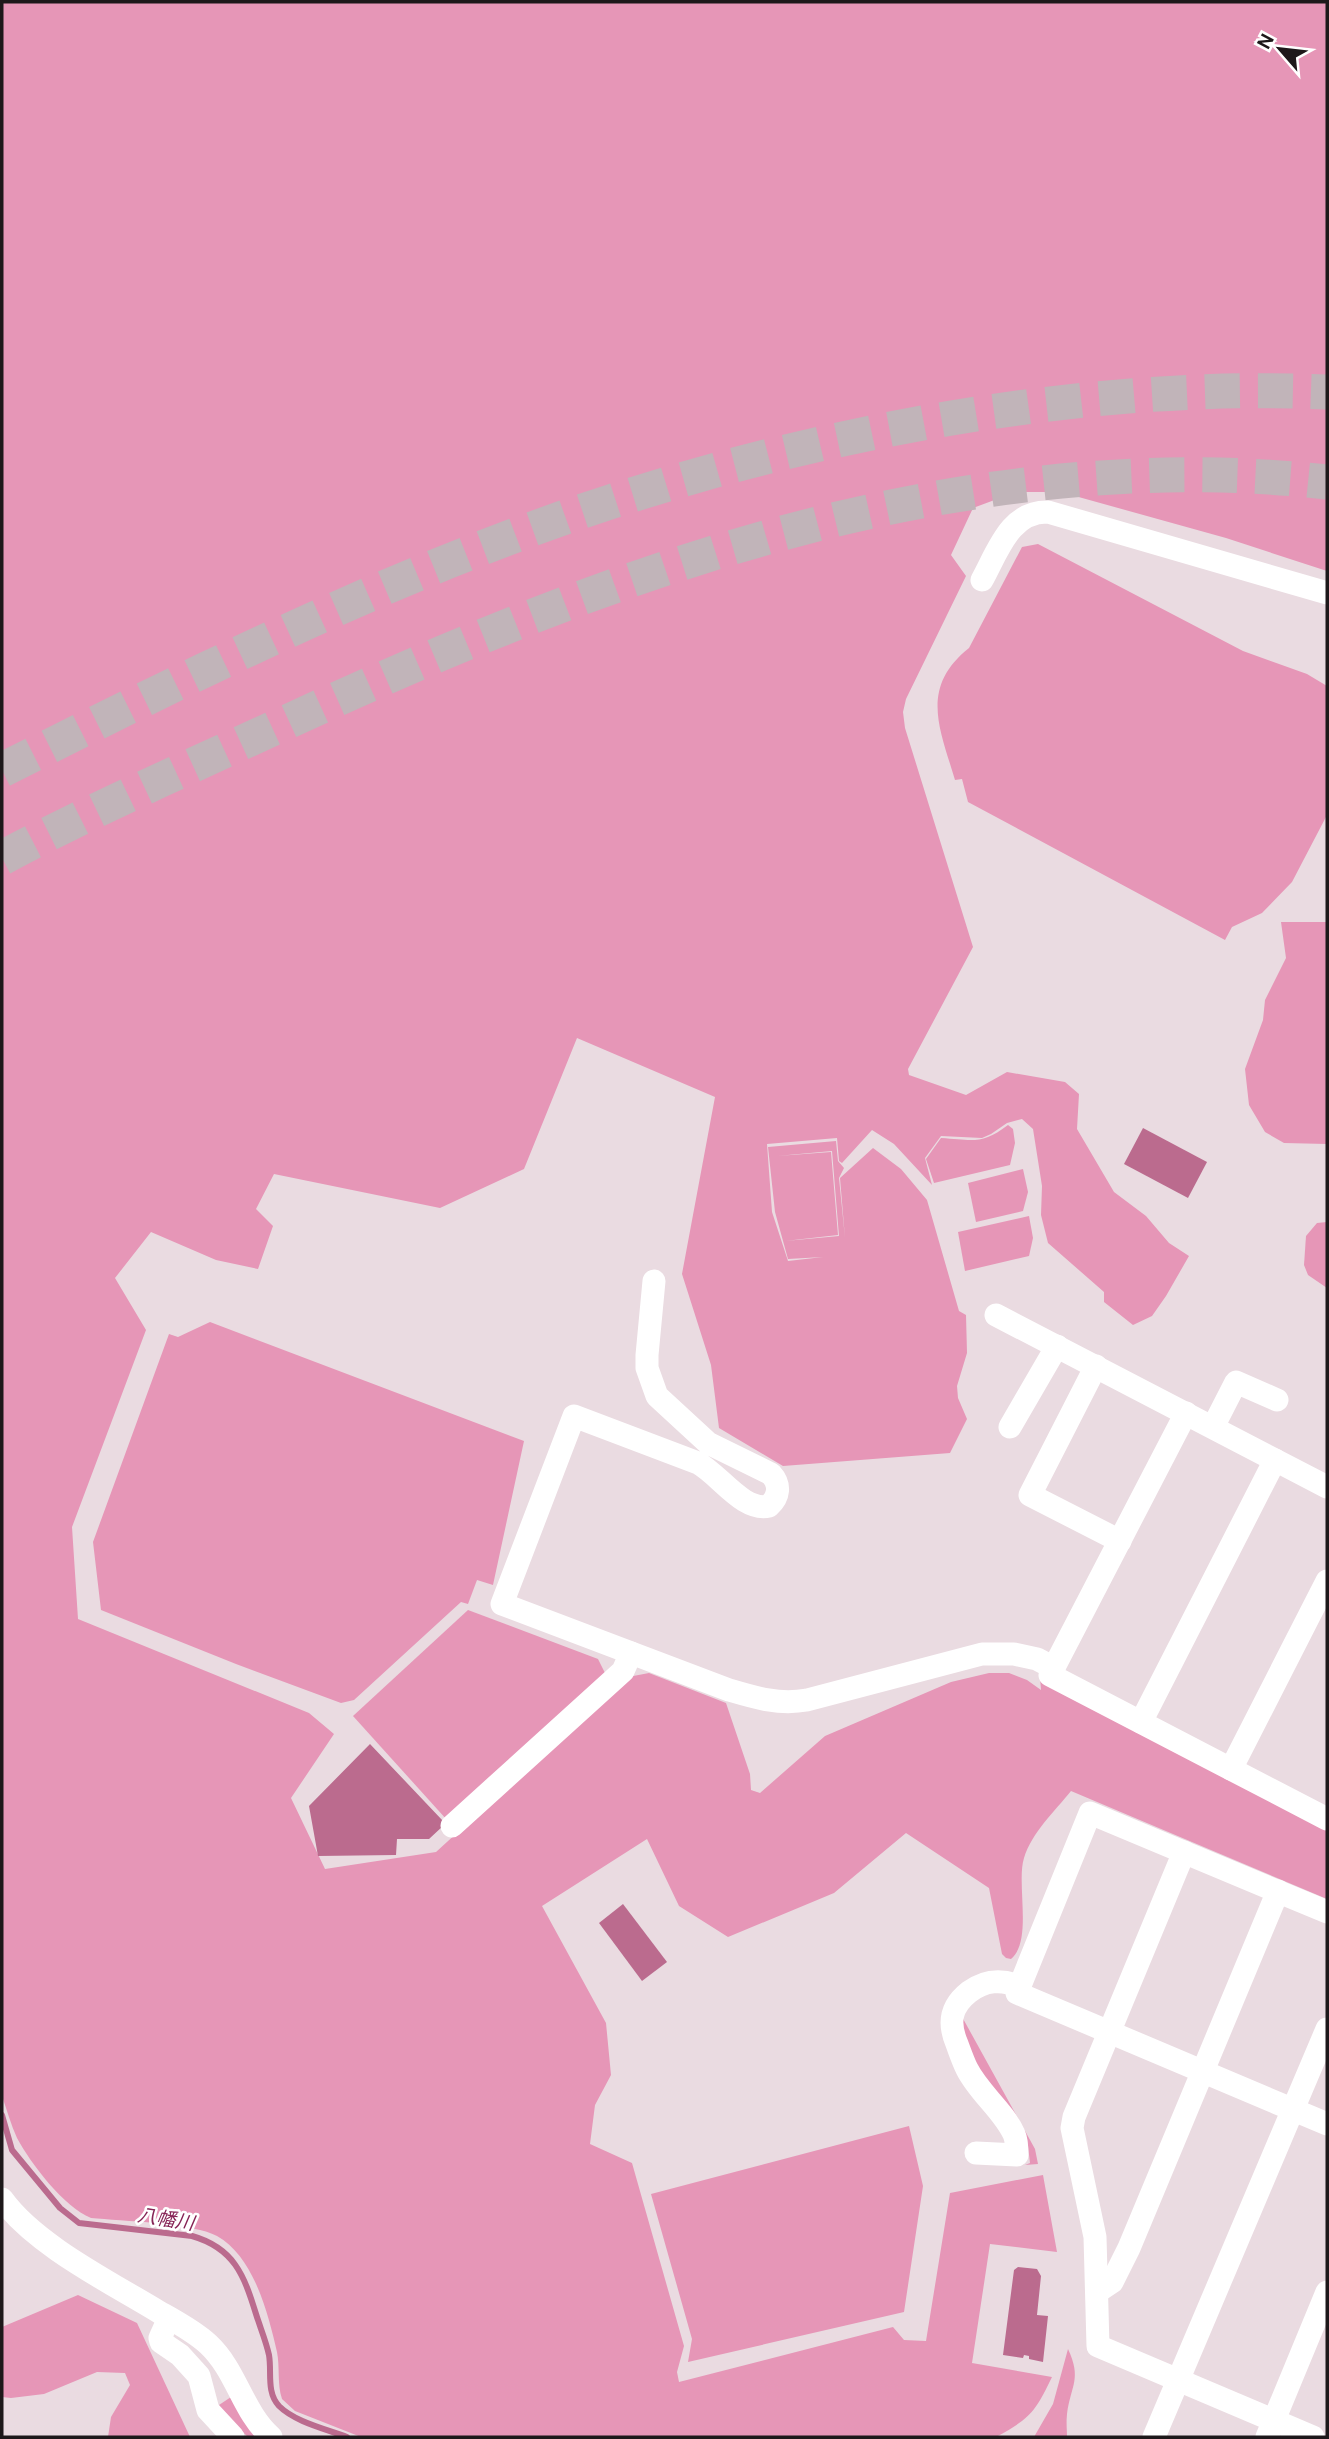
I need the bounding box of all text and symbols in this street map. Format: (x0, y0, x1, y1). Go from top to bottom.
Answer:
north arrow (1245, 14, 1315, 84)
text: N (1251, 29, 1280, 53)
water label: 八幡川 (136, 2202, 198, 2236)

